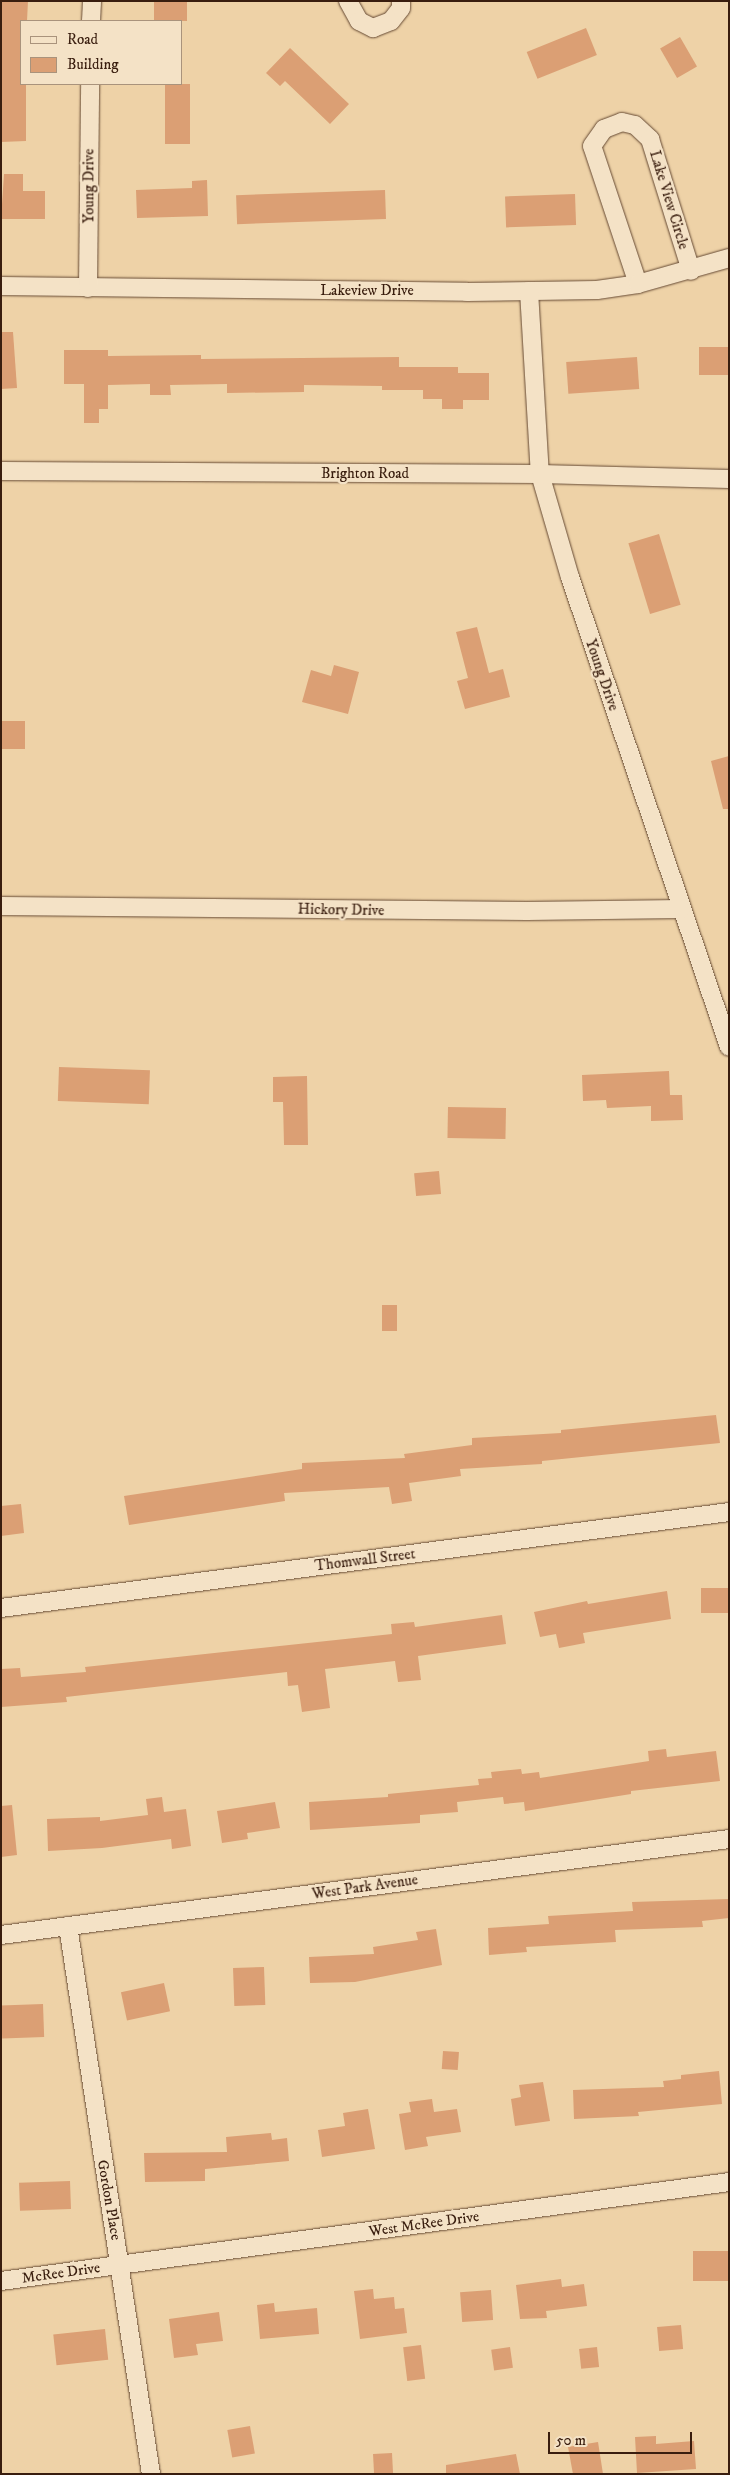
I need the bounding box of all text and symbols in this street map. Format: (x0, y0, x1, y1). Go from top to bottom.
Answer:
legend (20, 20, 182, 85)
text: Road (67, 30, 98, 49)
text: Building (67, 55, 119, 74)
street label: Lake View Circle (645, 148, 693, 252)
street label: Young Drive (80, 149, 98, 223)
street label: Lakeview Drive (320, 282, 414, 300)
street label: Brighton Road (321, 465, 409, 483)
street label: Young Drive (581, 637, 623, 713)
street label: Hickory Drive (297, 900, 385, 920)
street label: Thomwall Street (314, 1545, 416, 1575)
street label: West Park Avenue (311, 1871, 419, 1903)
street label: Gordon Place (93, 2158, 125, 2242)
street label: West McRee Drive (368, 2207, 480, 2241)
street label: McRee Drive (21, 2259, 101, 2287)
scale bar (550, 2422, 694, 2454)
text: 50 m (556, 2431, 586, 2450)

